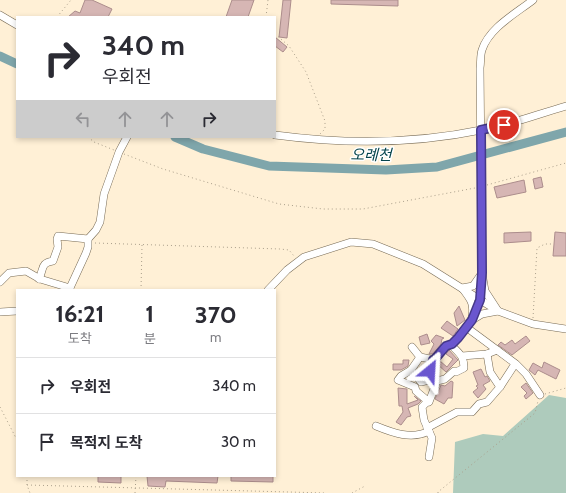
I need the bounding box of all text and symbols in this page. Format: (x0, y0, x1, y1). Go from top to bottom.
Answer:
text: 340 m (102, 28, 185, 62)
icon: right (36, 32, 88, 84)
text: 우회전 (102, 66, 152, 88)
icon: left (72, 108, 94, 130)
icon: ahead (114, 108, 136, 130)
icon: ahead (156, 108, 178, 130)
icon: right (198, 108, 220, 130)
pin (487, 108, 521, 142)
icon: arrive (493, 114, 515, 136)
water label: 오례천 (350, 146, 394, 164)
text: 16:21 (55, 299, 104, 328)
text: 1 (145, 299, 154, 328)
text: 370 (195, 300, 237, 329)
text: m (210, 329, 222, 345)
text: 도착 (68, 330, 92, 346)
text: 분 (144, 330, 156, 346)
position arrow (409, 350, 451, 392)
icon: right (36, 375, 58, 397)
text: 340 m (212, 377, 256, 395)
text: 우회전 (70, 378, 111, 396)
icon: arrive (36, 431, 58, 453)
text: 30 m (221, 433, 256, 451)
text: 목적지 도착 (70, 434, 142, 452)

